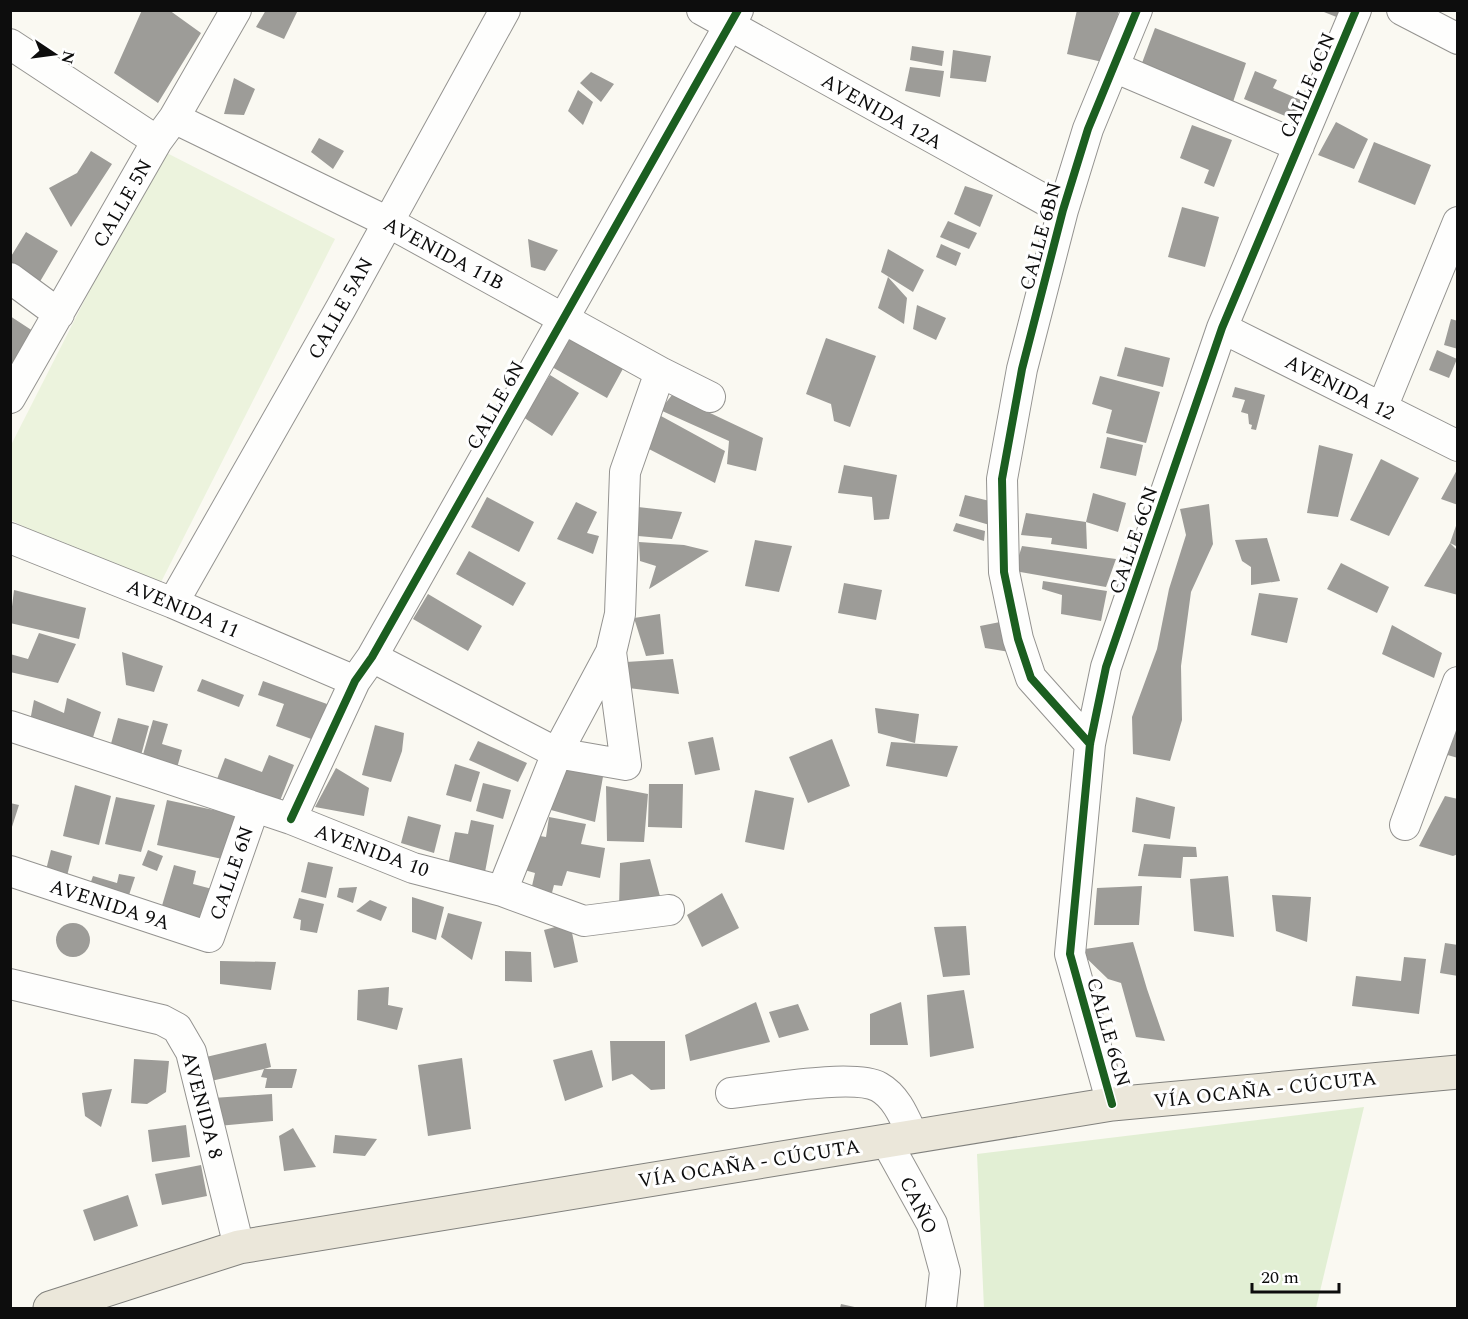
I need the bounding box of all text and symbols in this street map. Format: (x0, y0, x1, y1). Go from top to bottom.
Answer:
north arrow (24, 24, 84, 84)
street label: CALLE 6CN (1272, 28, 1344, 143)
text: N (54, 48, 81, 66)
street label: AVENIDA 12A (815, 66, 948, 158)
street label: CALLE 5N (85, 154, 160, 253)
street label: CALLE 6BN (1012, 179, 1070, 294)
street label: AVENIDA 11B (378, 209, 509, 298)
street label: CALLE 5AN (300, 252, 381, 365)
street label: AVENIDA 12 (1279, 347, 1400, 428)
street label: CALLE 6N (459, 355, 533, 456)
street label: CALLE 6CN (1101, 482, 1166, 598)
street label: AVENIDA 11 (122, 572, 244, 646)
street label: AVENIDA 10 (310, 816, 433, 886)
street label: CALLE 6N (202, 822, 262, 925)
street label: AVENIDA 9A (46, 871, 174, 938)
street label: CALLE 6CN (1078, 974, 1138, 1091)
street label: AVENIDA 8 (173, 1048, 231, 1162)
street label: VÍA OCAÑA - CÚCUTA (1152, 1063, 1378, 1117)
street label: VÍA OCAÑA - CÚCUTA (636, 1132, 862, 1196)
street label: CAÑO (891, 1171, 945, 1240)
scale bar (1252, 1256, 1339, 1294)
text: 20 m (1261, 1264, 1299, 1291)

